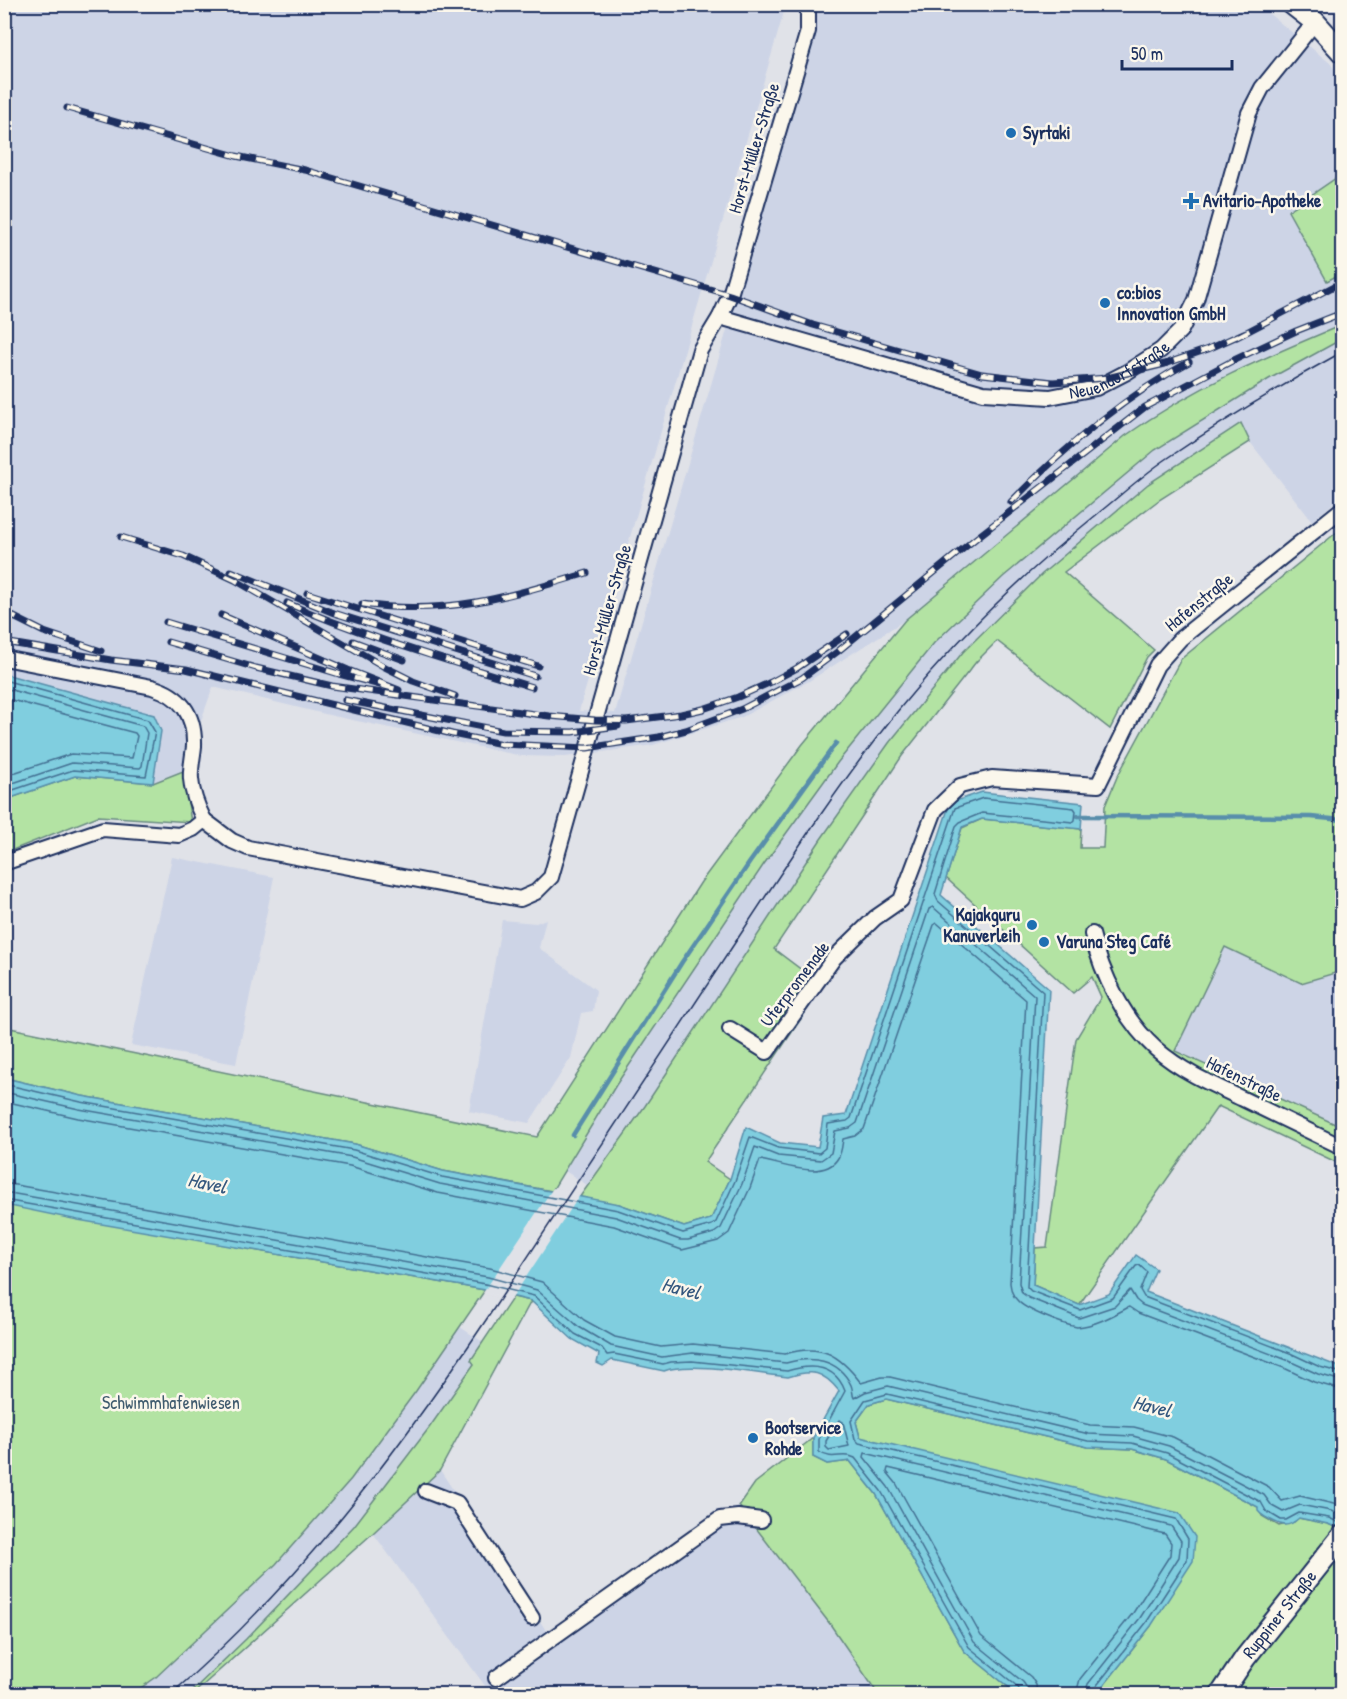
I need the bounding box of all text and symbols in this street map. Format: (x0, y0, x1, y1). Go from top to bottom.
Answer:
scale bar (1122, 33, 1232, 71)
text: 50 m (1131, 41, 1163, 66)
street label: Horst-Müller-Straße (722, 80, 785, 216)
place label: Syrtaki (1023, 120, 1071, 146)
marker: Syrtaki (1004, 126, 1018, 140)
place label: Avitario-Apotheke (1203, 188, 1322, 214)
marker: Avitario-Apotheke (1184, 194, 1198, 208)
place label: co:bios Innovation GmbH (1117, 280, 1226, 326)
marker: co:bios Innovation GmbH (1098, 296, 1112, 310)
street label: Neuendorfstraße (1067, 335, 1175, 405)
street label: Horst-Müller-Straße (576, 541, 637, 678)
street label: Hafenstraße (1159, 566, 1238, 637)
place label: Kajakguru Kanuverleih (943, 902, 1021, 948)
marker: Kajakguru Kanuverleih (1025, 918, 1039, 932)
place label: Varuna Steg Café (1056, 929, 1172, 955)
marker: Varuna Steg Café (1037, 935, 1051, 949)
street label: Uferpromenade (754, 936, 835, 1032)
street label: Hafenstraße (1202, 1050, 1286, 1108)
water label: Havel (185, 1165, 230, 1200)
water label: Havel (659, 1270, 705, 1306)
water label: Havel (1130, 1388, 1176, 1424)
park label: Schwimmhafenwiesen (102, 1390, 240, 1415)
place label: Bootservice Rohde (765, 1415, 842, 1461)
marker: Bootservice Rohde (746, 1431, 760, 1445)
street label: Ruppiner Straße (1236, 1565, 1322, 1663)

